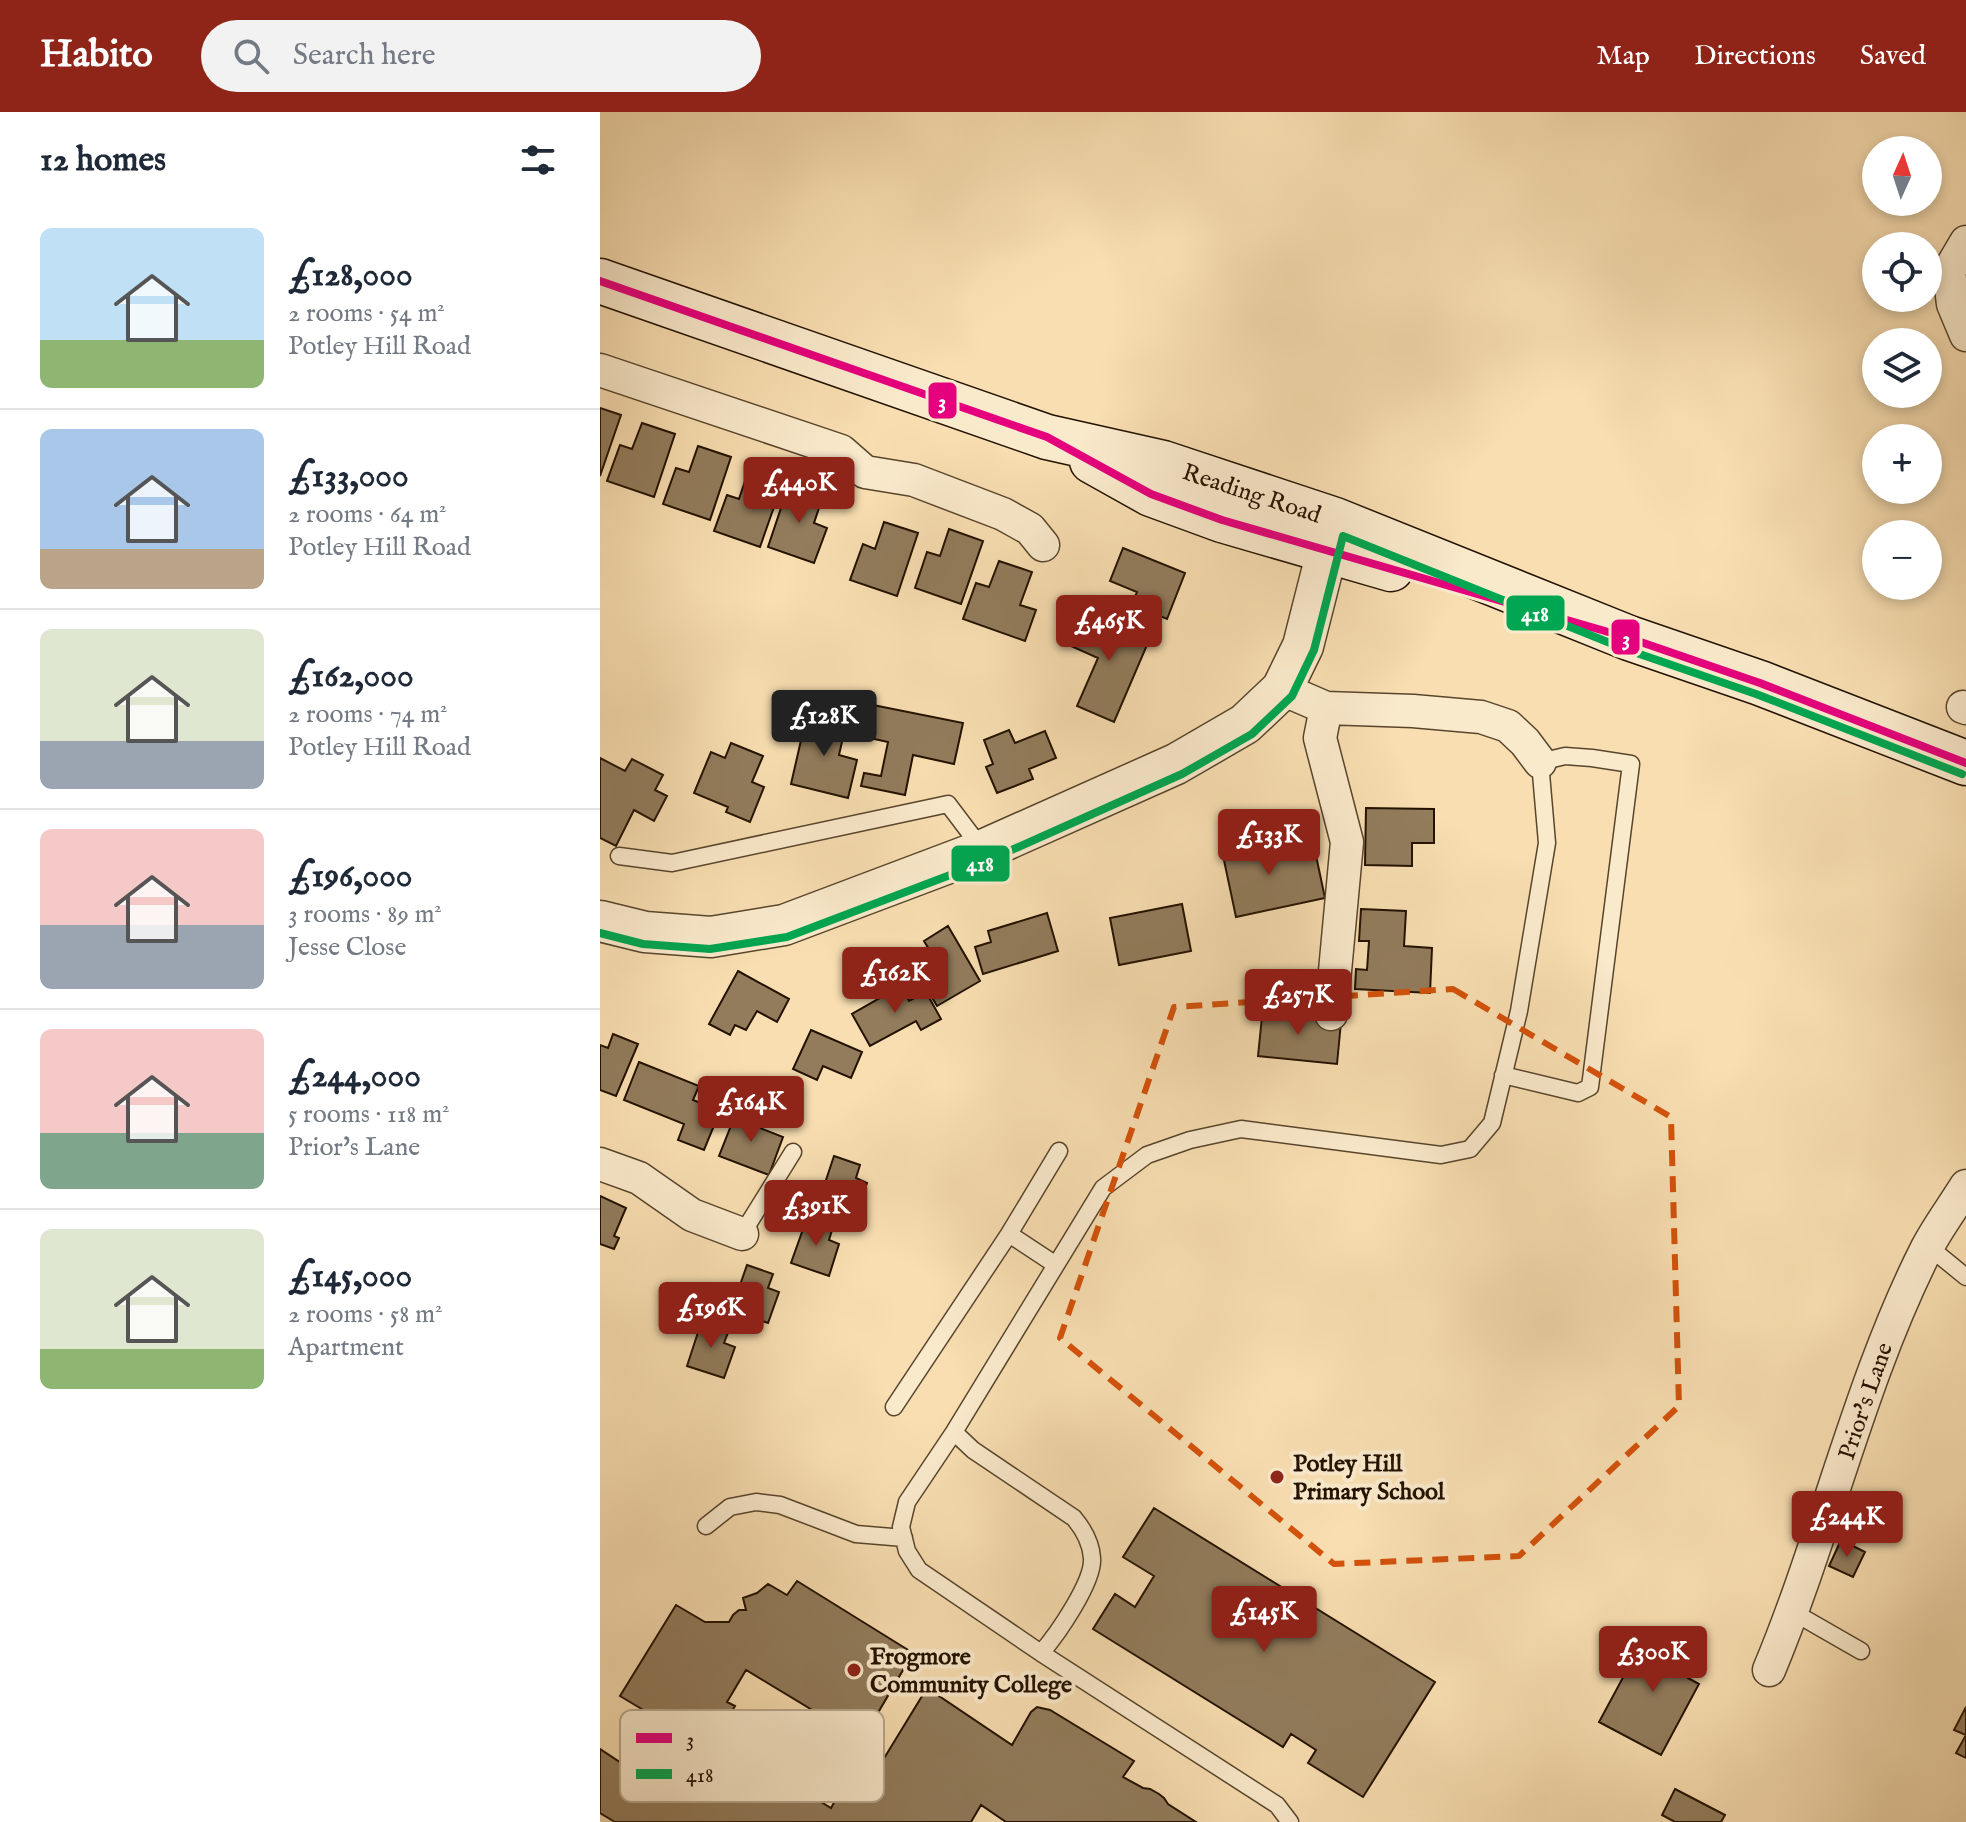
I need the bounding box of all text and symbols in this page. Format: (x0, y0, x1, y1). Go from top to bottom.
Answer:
search box (201, 20, 761, 92)
text: Habito (40, 32, 153, 80)
icon: search (229, 34, 273, 78)
text: Search here (293, 37, 436, 75)
text: Map (1596, 39, 1650, 74)
text: Directions (1694, 39, 1816, 74)
text: Saved (1860, 39, 1926, 74)
north arrow (1862, 136, 1942, 216)
map controls (1862, 136, 1942, 600)
icon: filters (516, 138, 560, 182)
text: 12 homes (40, 139, 166, 182)
button: locate (1862, 232, 1942, 312)
text: £128,000 (288, 254, 413, 297)
icon: home (104, 260, 200, 356)
text: 2 rooms · 54 m² (288, 297, 445, 330)
button: layers (1862, 328, 1942, 408)
text: Potley Hill Road (288, 330, 471, 363)
line badge: 3 (927, 381, 958, 420)
text: 3 (938, 388, 946, 416)
button: + (1862, 424, 1942, 504)
text: £133,000 (288, 455, 409, 498)
pin: £440K (743, 457, 855, 525)
street label: Reading Road (1178, 457, 1325, 531)
icon: home (104, 461, 200, 557)
text: £440K (761, 466, 837, 499)
text: 2 rooms · 64 m² (288, 498, 447, 531)
button: − (1862, 520, 1942, 600)
text: Potley Hill Road (288, 531, 471, 564)
line badge: 418 (1505, 594, 1566, 632)
pin: £465K (1053, 595, 1165, 663)
text: 418 (1521, 601, 1549, 629)
text: £465K (1074, 604, 1144, 637)
line badge: 3 (1610, 618, 1641, 656)
text: 3 (1622, 625, 1630, 653)
text: £162,000 (288, 655, 414, 698)
icon: home (104, 661, 200, 757)
pin: £128K (768, 690, 880, 758)
text: 2 rooms · 74 m² (288, 698, 448, 731)
text: £128K (790, 699, 858, 732)
text: Potley Hill Road (288, 731, 471, 764)
pin: £133K (1213, 809, 1325, 877)
text: £133K (1236, 818, 1302, 851)
line badge: 418 (950, 844, 1011, 883)
text: 418 (966, 851, 994, 879)
text: £196,000 (288, 855, 413, 898)
icon: home (104, 861, 200, 957)
text: 3 rooms · 89 m² (288, 898, 442, 931)
text: Jesse Close (288, 931, 406, 964)
pin: £162K (839, 947, 951, 1015)
text: £162K (860, 956, 930, 989)
pin: £257K (1242, 969, 1354, 1037)
text: £257K (1263, 978, 1333, 1011)
text: £244,000 (288, 1055, 421, 1098)
icon: home (104, 1061, 200, 1157)
pin: £164K (695, 1076, 807, 1144)
text: £164K (716, 1085, 786, 1118)
text: 5 rooms · 118 m² (288, 1098, 450, 1131)
text: Prior's Lane (288, 1131, 420, 1164)
pin: £391K (760, 1180, 872, 1248)
text: £391K (782, 1189, 850, 1222)
text: £145,000 (288, 1255, 412, 1298)
icon: home (104, 1261, 200, 1357)
pin: £196K (655, 1282, 767, 1350)
text: £196K (677, 1291, 745, 1324)
text: 2 rooms · 58 m² (288, 1298, 442, 1331)
text: Apartment (288, 1331, 404, 1364)
street label: Prior's Lane (1832, 1339, 1901, 1464)
place label: Potley Hill Primary School (1293, 1449, 1445, 1508)
marker: Potley Hill Primary School (1268, 1468, 1286, 1486)
pin: £244K (1791, 1491, 1903, 1559)
text: £244K (1810, 1500, 1884, 1533)
pin: £145K (1208, 1586, 1320, 1654)
text: £145K (1230, 1595, 1298, 1628)
pin: £300K (1597, 1626, 1709, 1694)
text: £300K (1617, 1635, 1689, 1668)
place label: Frogmore Community College (870, 1642, 1072, 1701)
marker: Frogmore Community College (845, 1661, 863, 1679)
legend (620, 1710, 884, 1802)
text: 3 (686, 1726, 694, 1754)
text: 418 (686, 1762, 714, 1790)

